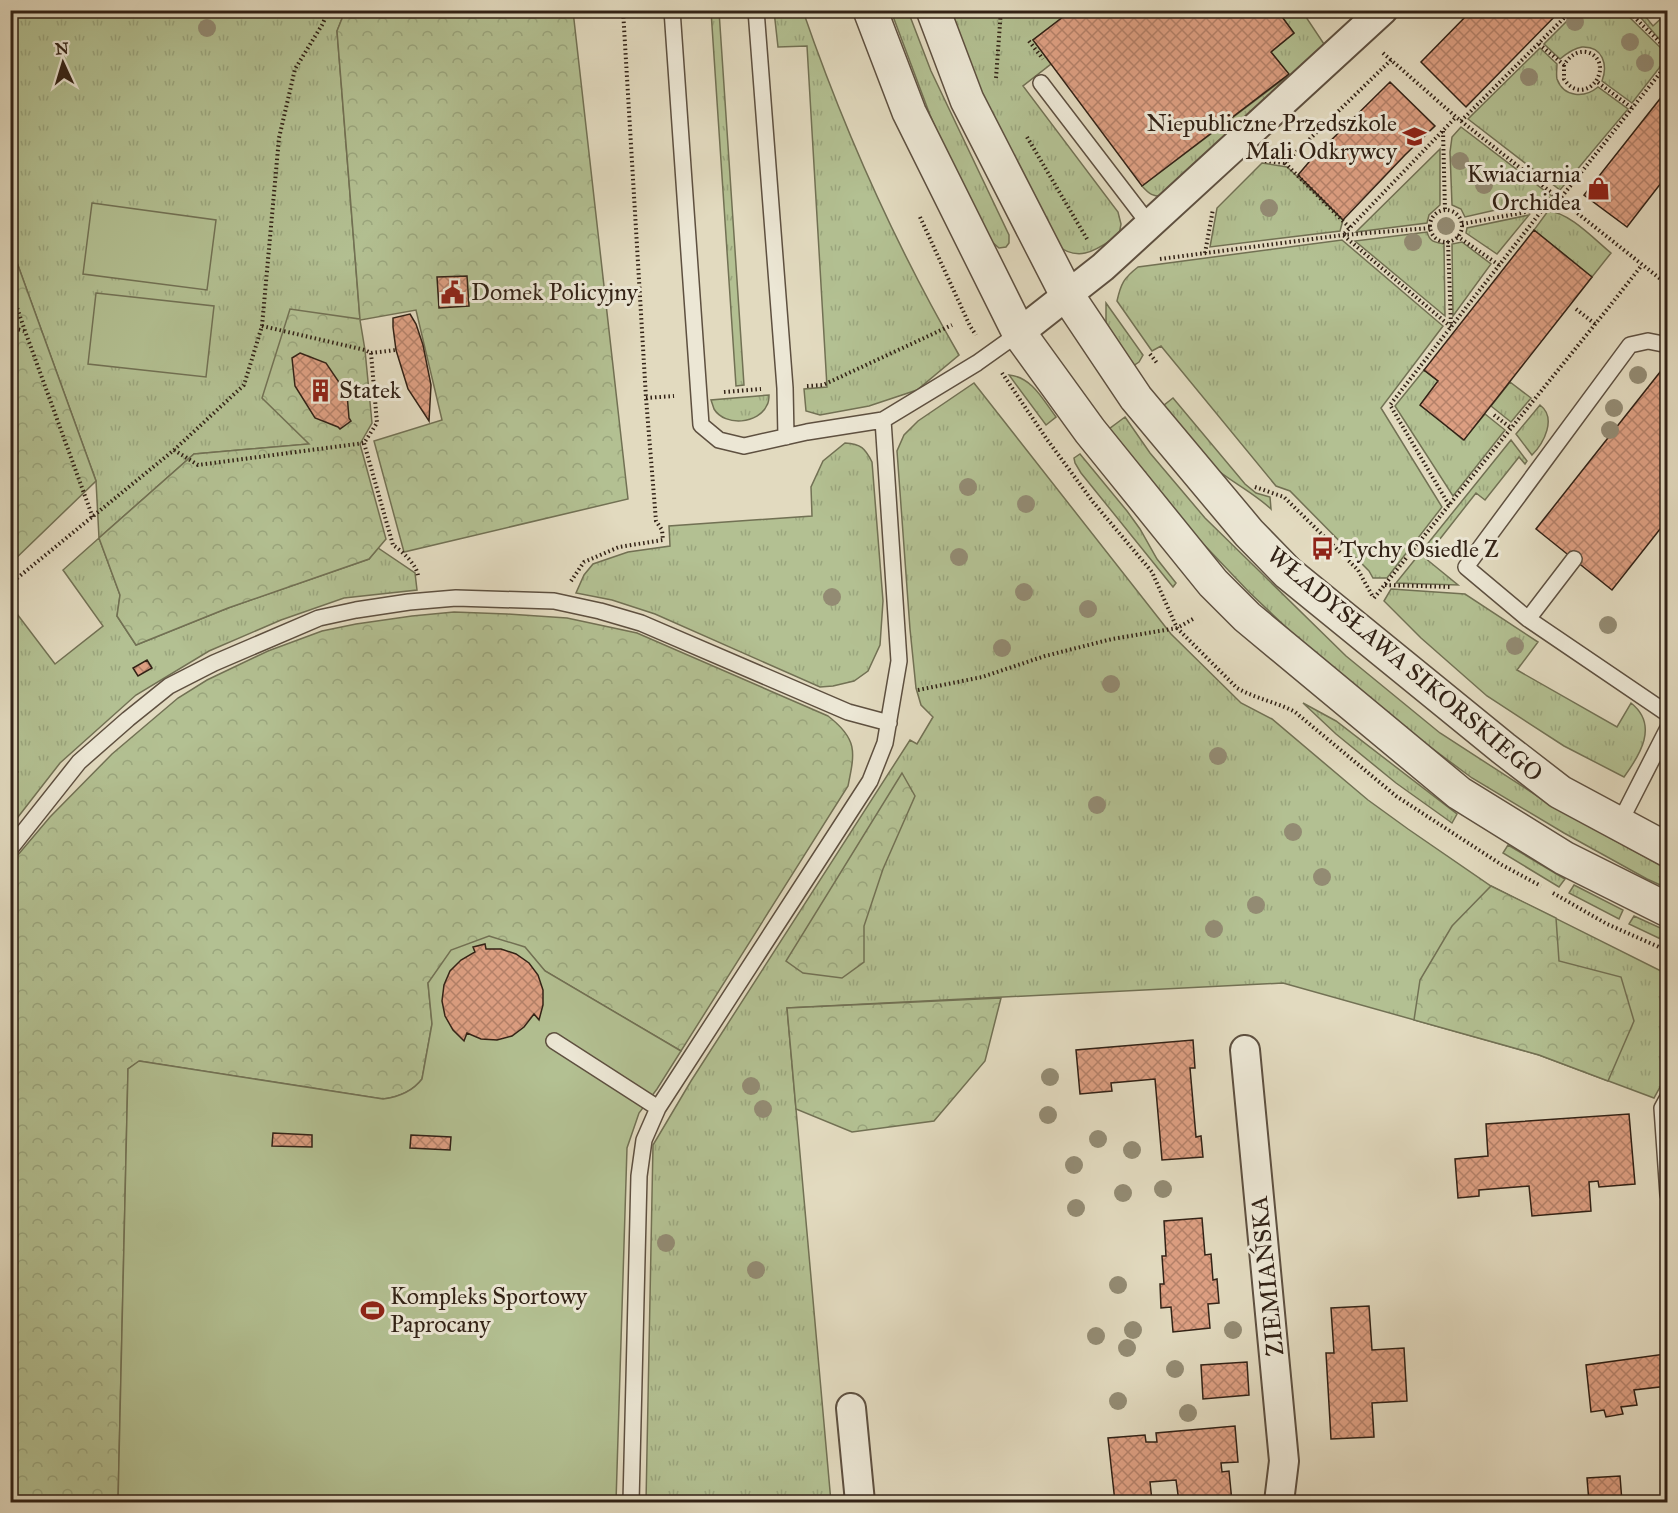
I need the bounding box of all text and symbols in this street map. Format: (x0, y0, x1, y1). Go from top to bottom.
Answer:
north arrow (33, 33, 93, 93)
text: N (55, 39, 70, 58)
place label: Niepubliczne Przedszkole Mali Odkrywcy (1146, 108, 1398, 166)
school or university icon: Niepubliczne Przedszkole Mali Odkrywcy (1402, 124, 1428, 150)
place label: Kwiaciarnia Orchidea (1467, 159, 1582, 217)
shop icon: Kwiaciarnia Orchidea (1586, 175, 1612, 201)
place label: Domek Policyjny (471, 277, 639, 307)
public building icon: Domek Policyjny (440, 279, 466, 305)
place label: Statek (339, 375, 402, 405)
building icon: Statek (308, 377, 334, 403)
place label: Tychy Osiedle Z (1340, 534, 1499, 564)
bus stop icon: Tychy Osiedle Z (1309, 536, 1335, 562)
street label: WŁADYSŁAWA SIKORSKIEGO (1261, 540, 1549, 788)
street label: ZIEMIAŃSKA (1244, 1194, 1290, 1358)
place label: Kompleks Sportowy Paprocany (390, 1281, 588, 1339)
sports icon: Kompleks Sportowy Paprocany (359, 1297, 385, 1323)

